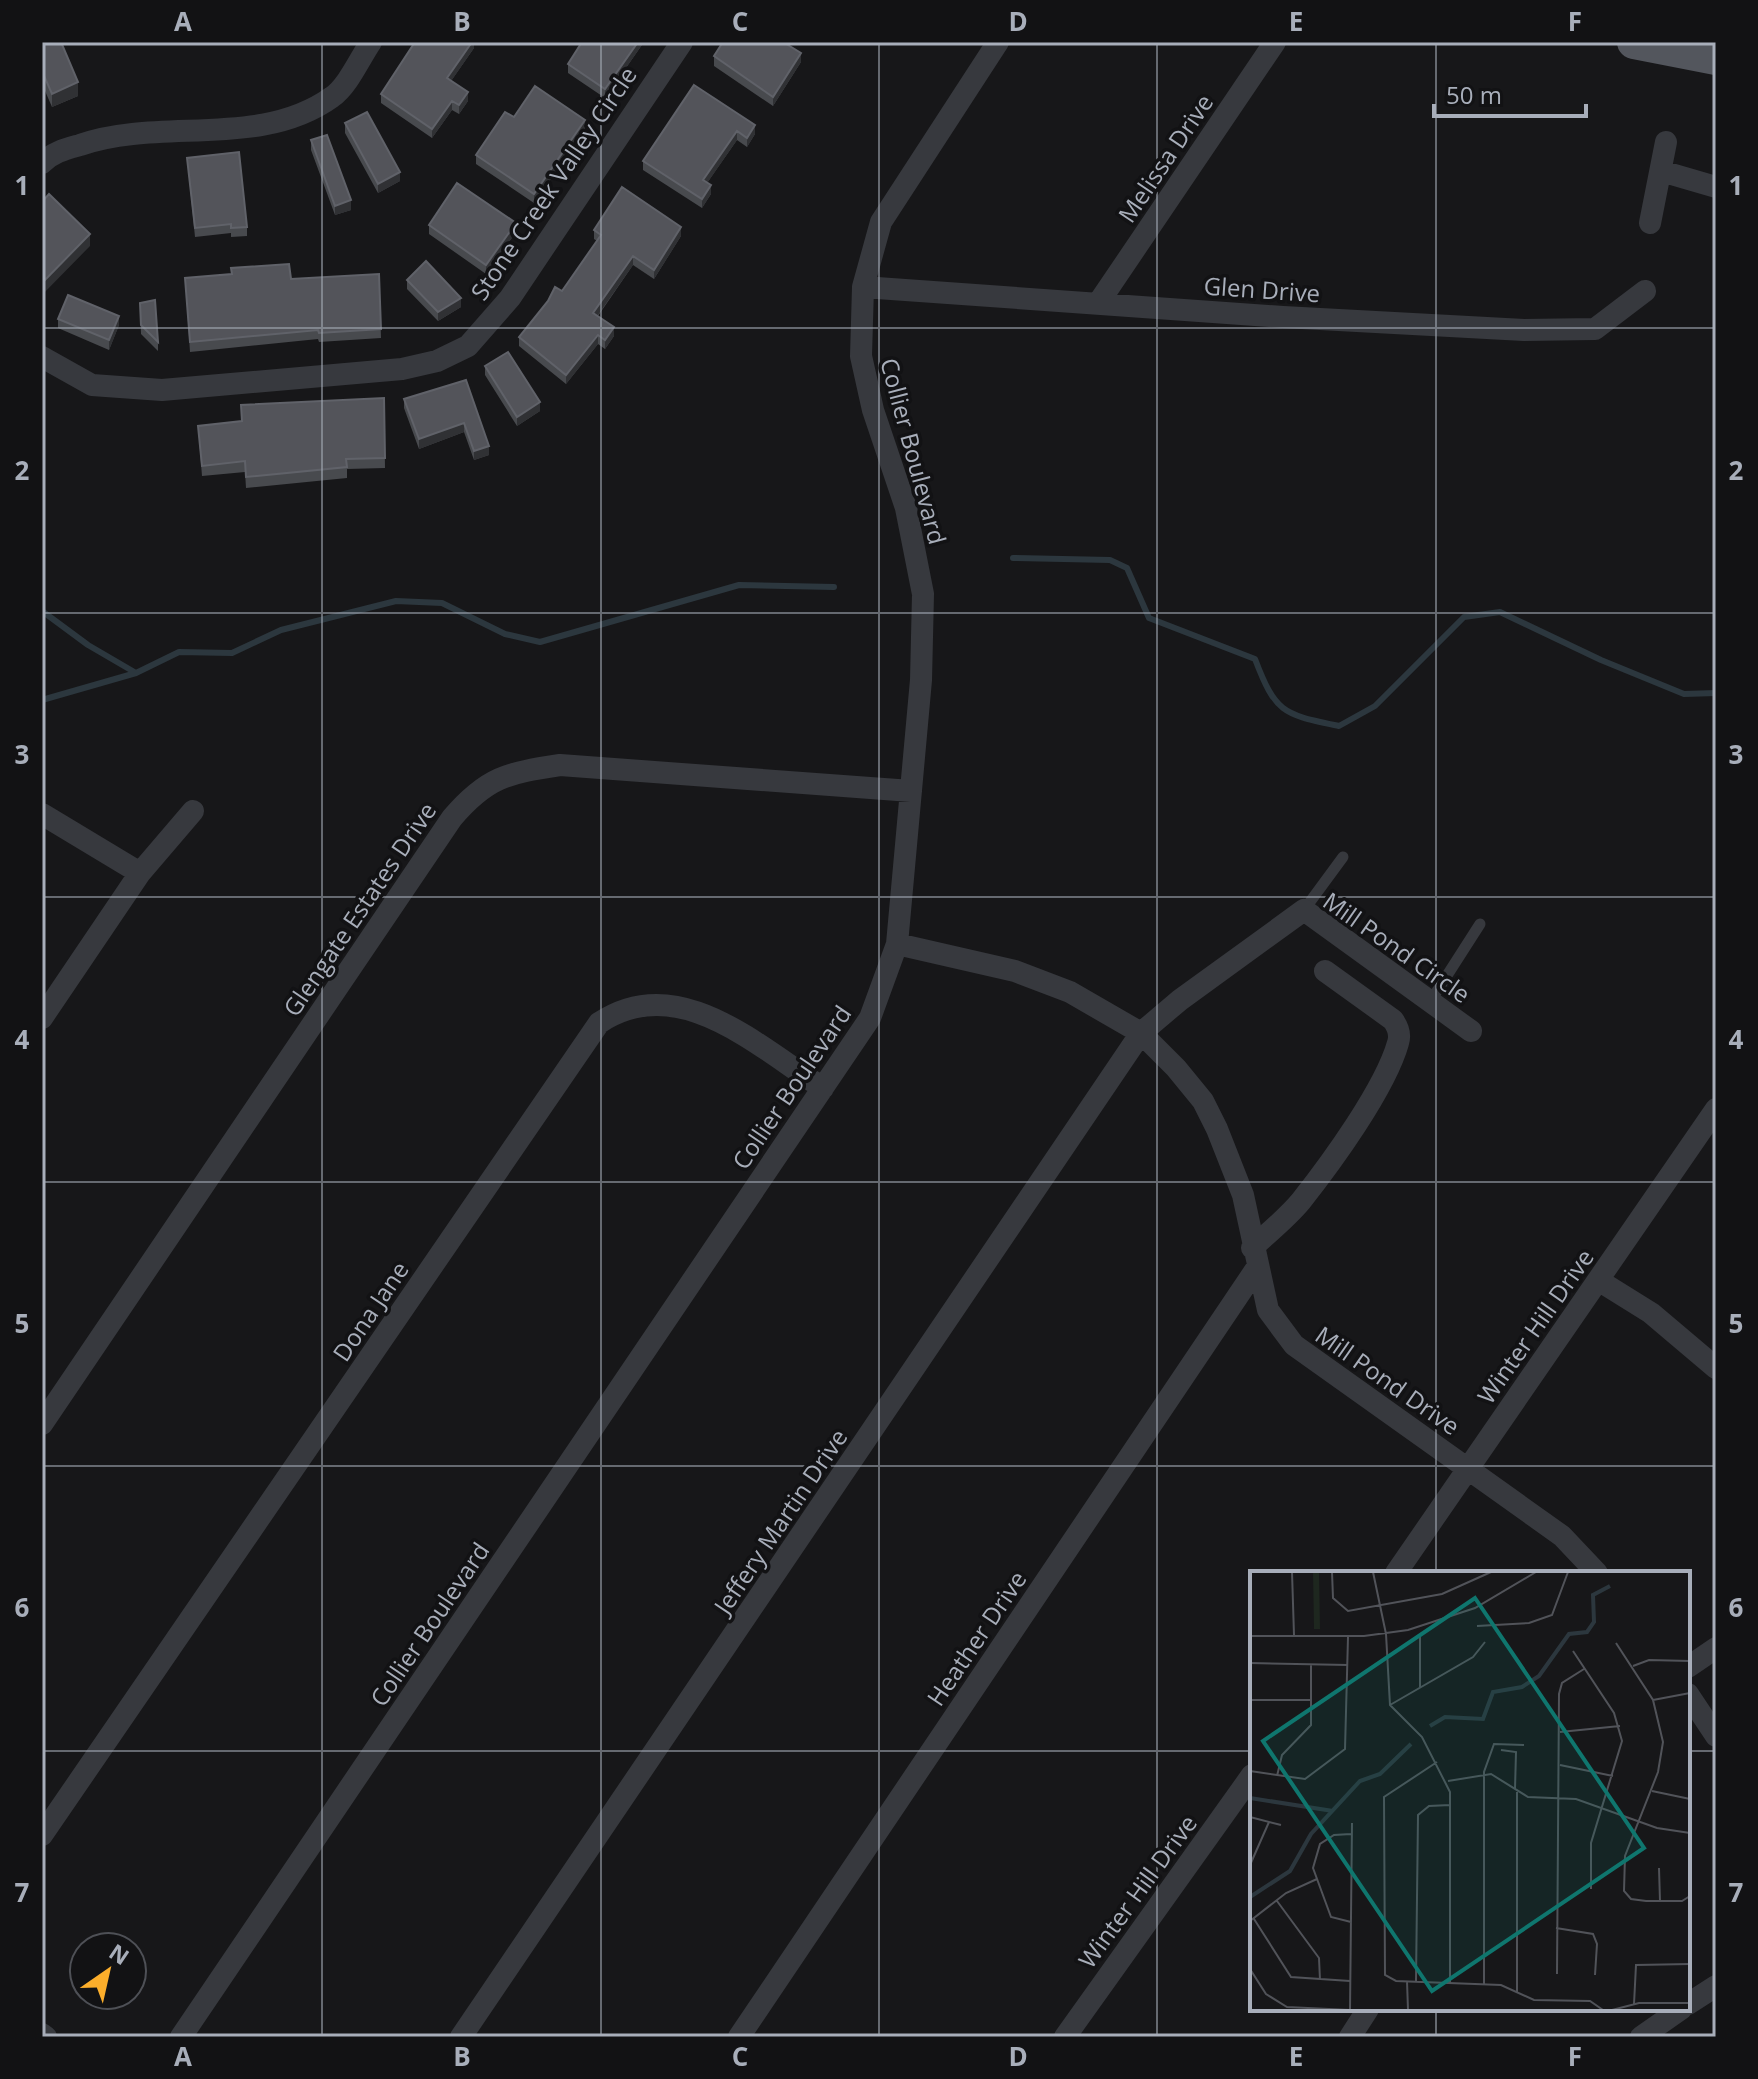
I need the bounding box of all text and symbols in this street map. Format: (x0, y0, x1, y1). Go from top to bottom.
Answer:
text: A (174, 3, 192, 39)
text: B (453, 3, 471, 39)
text: C (732, 3, 748, 39)
text: D (1008, 3, 1028, 39)
text: E (1289, 3, 1303, 39)
text: F (1568, 3, 1582, 39)
street label: Stone Creek Valley Circle (462, 60, 644, 306)
scale bar (1434, 68, 1586, 118)
text: 50 m (1446, 78, 1502, 111)
street label: Melissa Drive (1110, 87, 1220, 229)
text: 1 (15, 167, 29, 203)
text: 1 (1729, 167, 1743, 203)
street label: Glen Drive (1203, 268, 1321, 310)
street label: Collier Boulevard (873, 354, 955, 548)
text: 2 (15, 452, 30, 488)
text: 2 (1729, 452, 1744, 488)
text: 3 (15, 736, 29, 772)
text: 3 (1729, 736, 1743, 772)
street label: Glengate Estates Drive (275, 796, 443, 1022)
street label: Mill Pond Circle (1317, 884, 1477, 1010)
street label: Collier Boulevard (724, 998, 858, 1176)
text: 4 (15, 1021, 30, 1057)
text: 4 (1729, 1021, 1744, 1057)
street label: Winter Hill Drive (1469, 1242, 1601, 1410)
street label: Dona Jane (324, 1254, 416, 1368)
text: 5 (15, 1305, 29, 1341)
text: 5 (1729, 1305, 1743, 1341)
street label: Mill Pond Drive (1309, 1318, 1467, 1442)
street label: Jeffery Martin Drive (705, 1422, 854, 1622)
street label: Collier Boulevard (362, 1535, 496, 1713)
street label: Heather Drive (919, 1564, 1033, 1712)
inset map (1250, 1571, 1690, 2011)
text: 6 (15, 1589, 30, 1625)
text: 6 (1729, 1589, 1744, 1625)
street label: Winter Hill Drive (1070, 1808, 1204, 1974)
text: 7 (15, 1874, 30, 1910)
text: 7 (1729, 1874, 1744, 1910)
north arrow (68, 1931, 148, 2011)
text: N (104, 1936, 136, 1971)
text: A (174, 2038, 192, 2074)
text: B (453, 2038, 471, 2074)
text: C (732, 2038, 748, 2074)
text: D (1008, 2038, 1028, 2074)
text: E (1289, 2038, 1303, 2074)
text: F (1568, 2038, 1582, 2074)

